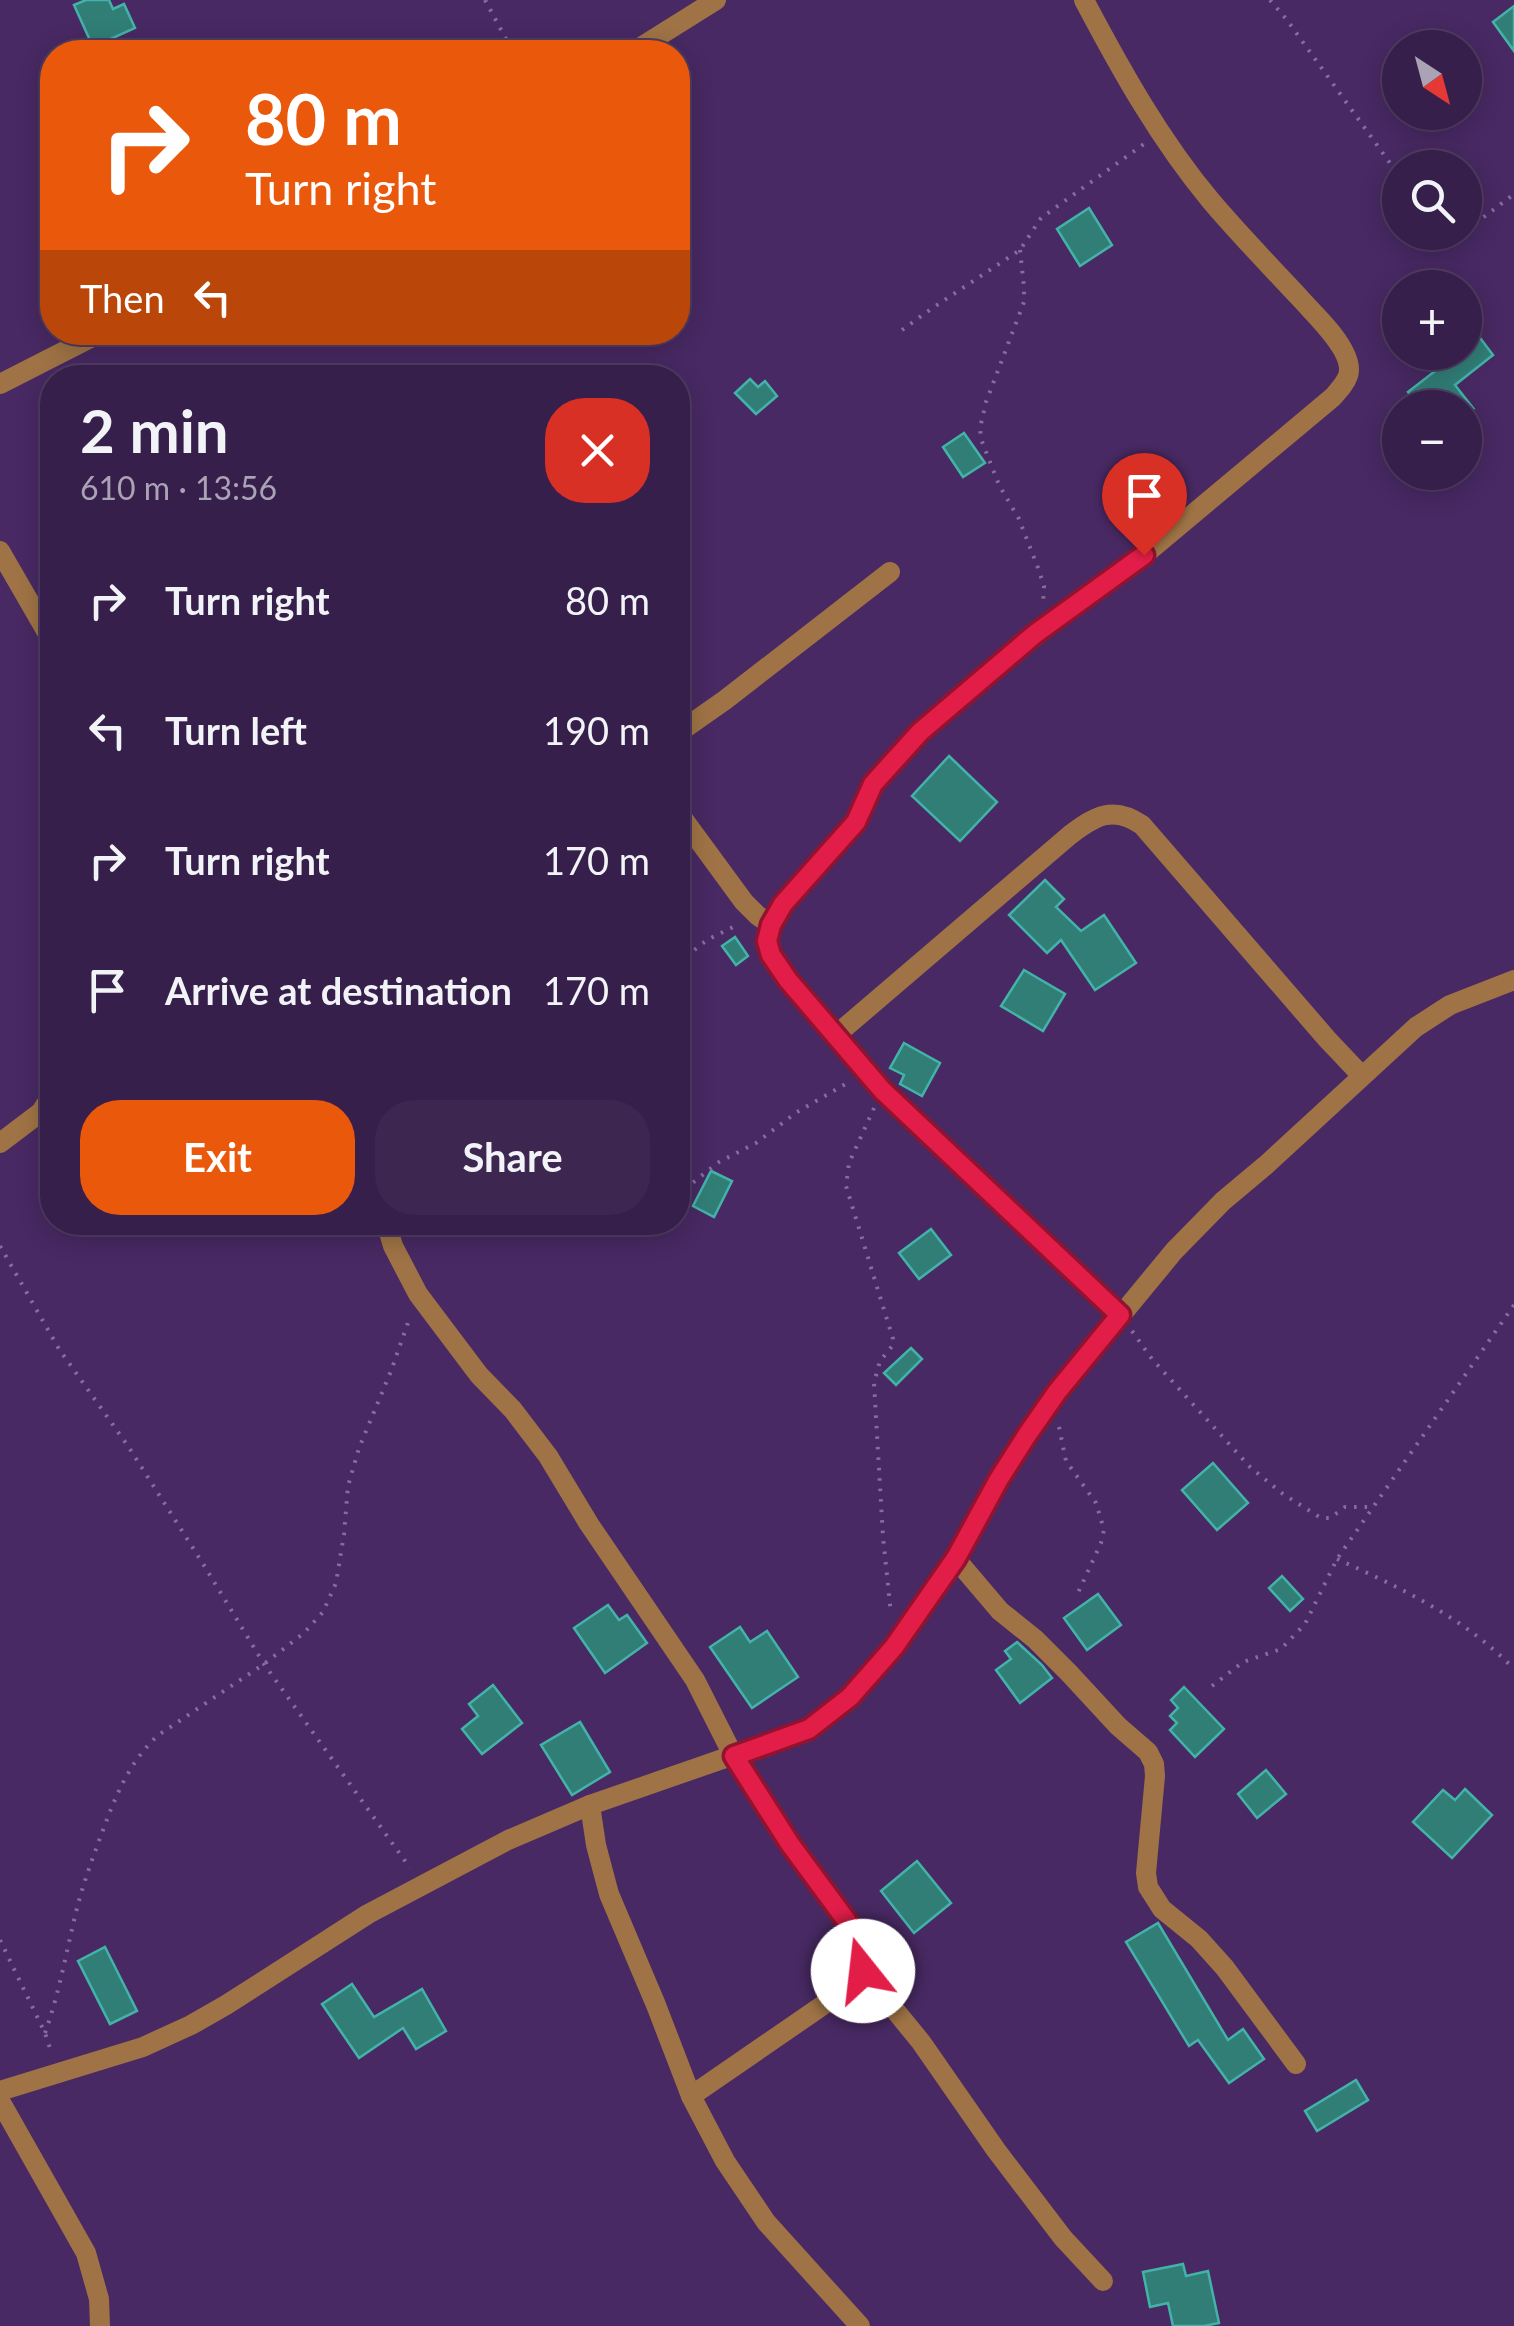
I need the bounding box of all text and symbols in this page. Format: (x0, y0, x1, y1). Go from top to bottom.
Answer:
north arrow (1382, 30, 1482, 130)
map controls (1382, 30, 1482, 490)
text: 80 m (245, 76, 402, 160)
icon: right (80, 80, 210, 210)
button: search (1382, 150, 1482, 250)
text: Turn right (245, 161, 436, 215)
icon: left (185, 270, 240, 325)
button: + (1382, 270, 1482, 370)
text: Then (80, 275, 165, 321)
button: − (1382, 390, 1482, 490)
text: 2 min (80, 394, 229, 466)
button: close (545, 398, 650, 503)
pin (1102, 453, 1187, 556)
text: 610 m · 13:56 (80, 468, 277, 507)
icon: arrive (1117, 468, 1172, 523)
icon: right (80, 573, 135, 628)
text: Turn right (165, 577, 330, 623)
text: 80 m (565, 577, 650, 623)
icon: left (80, 703, 135, 758)
text: Turn left (165, 707, 307, 753)
text: 190 m (543, 707, 650, 753)
icon: right (80, 833, 135, 888)
text: Turn right (165, 837, 330, 883)
text: 170 m (543, 837, 650, 883)
icon: arrive (80, 963, 135, 1018)
text: Arrive at destination (165, 967, 512, 1013)
text: 170 m (543, 967, 650, 1013)
button: Exit (80, 1100, 355, 1215)
button: Share (375, 1100, 650, 1215)
position arrow (811, 1919, 915, 2023)

